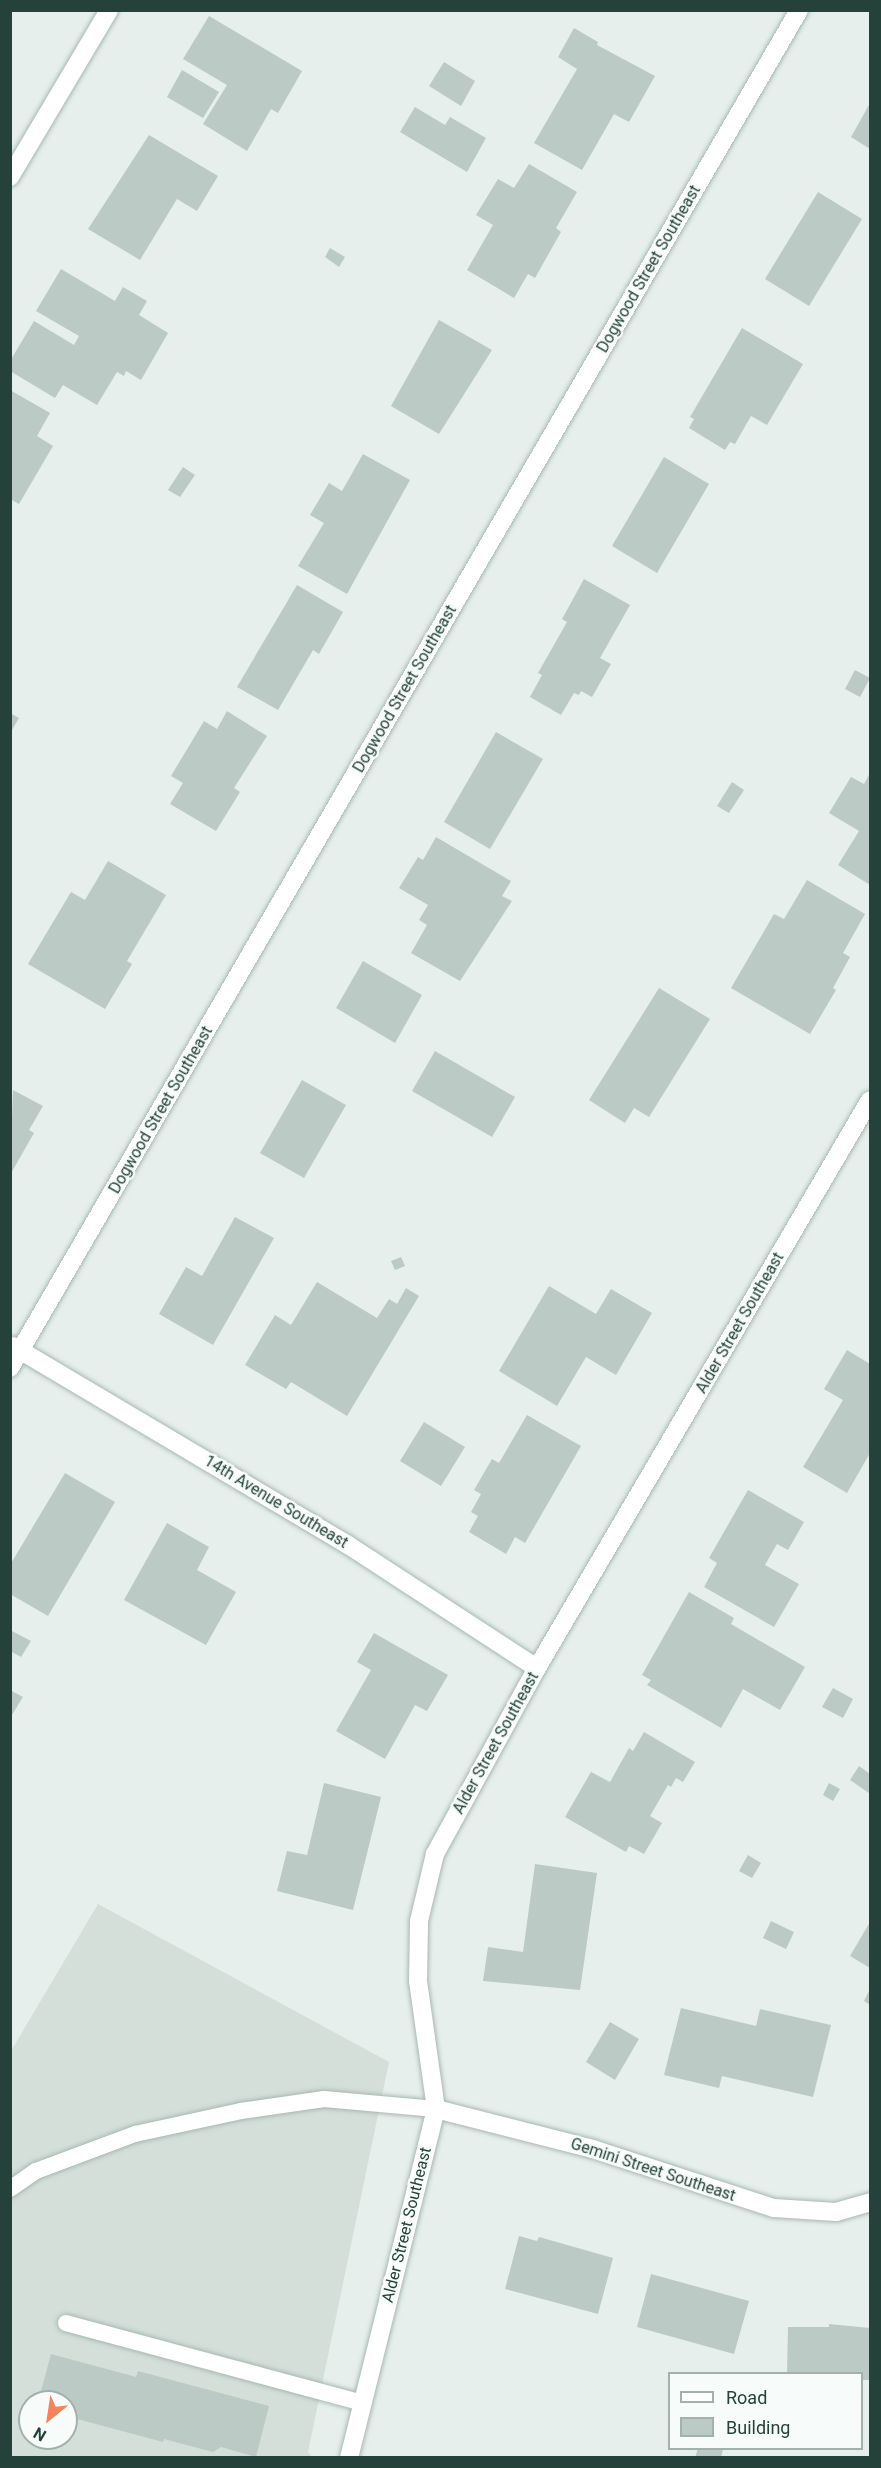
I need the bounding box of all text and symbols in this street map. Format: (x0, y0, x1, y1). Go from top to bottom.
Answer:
street label: Dogwood Street Southeast (593, 182, 705, 356)
street label: Dogwood Street Southeast (349, 602, 461, 776)
street label: Dogwood Street Southeast (105, 1023, 217, 1197)
street label: Alder Street Southeast (692, 1249, 788, 1397)
street label: 14th Avenue Southeast (201, 1451, 351, 1553)
street label: Alder Street Southeast (449, 1669, 543, 1817)
street label: Gemini Street Southeast (568, 2134, 738, 2206)
street label: Alder Street Southeast (378, 2145, 436, 2305)
legend (668, 2372, 863, 2450)
text: Road (726, 2387, 767, 2408)
north arrow (18, 2390, 78, 2450)
text: Building (726, 2417, 790, 2438)
text: N (30, 2423, 49, 2445)

